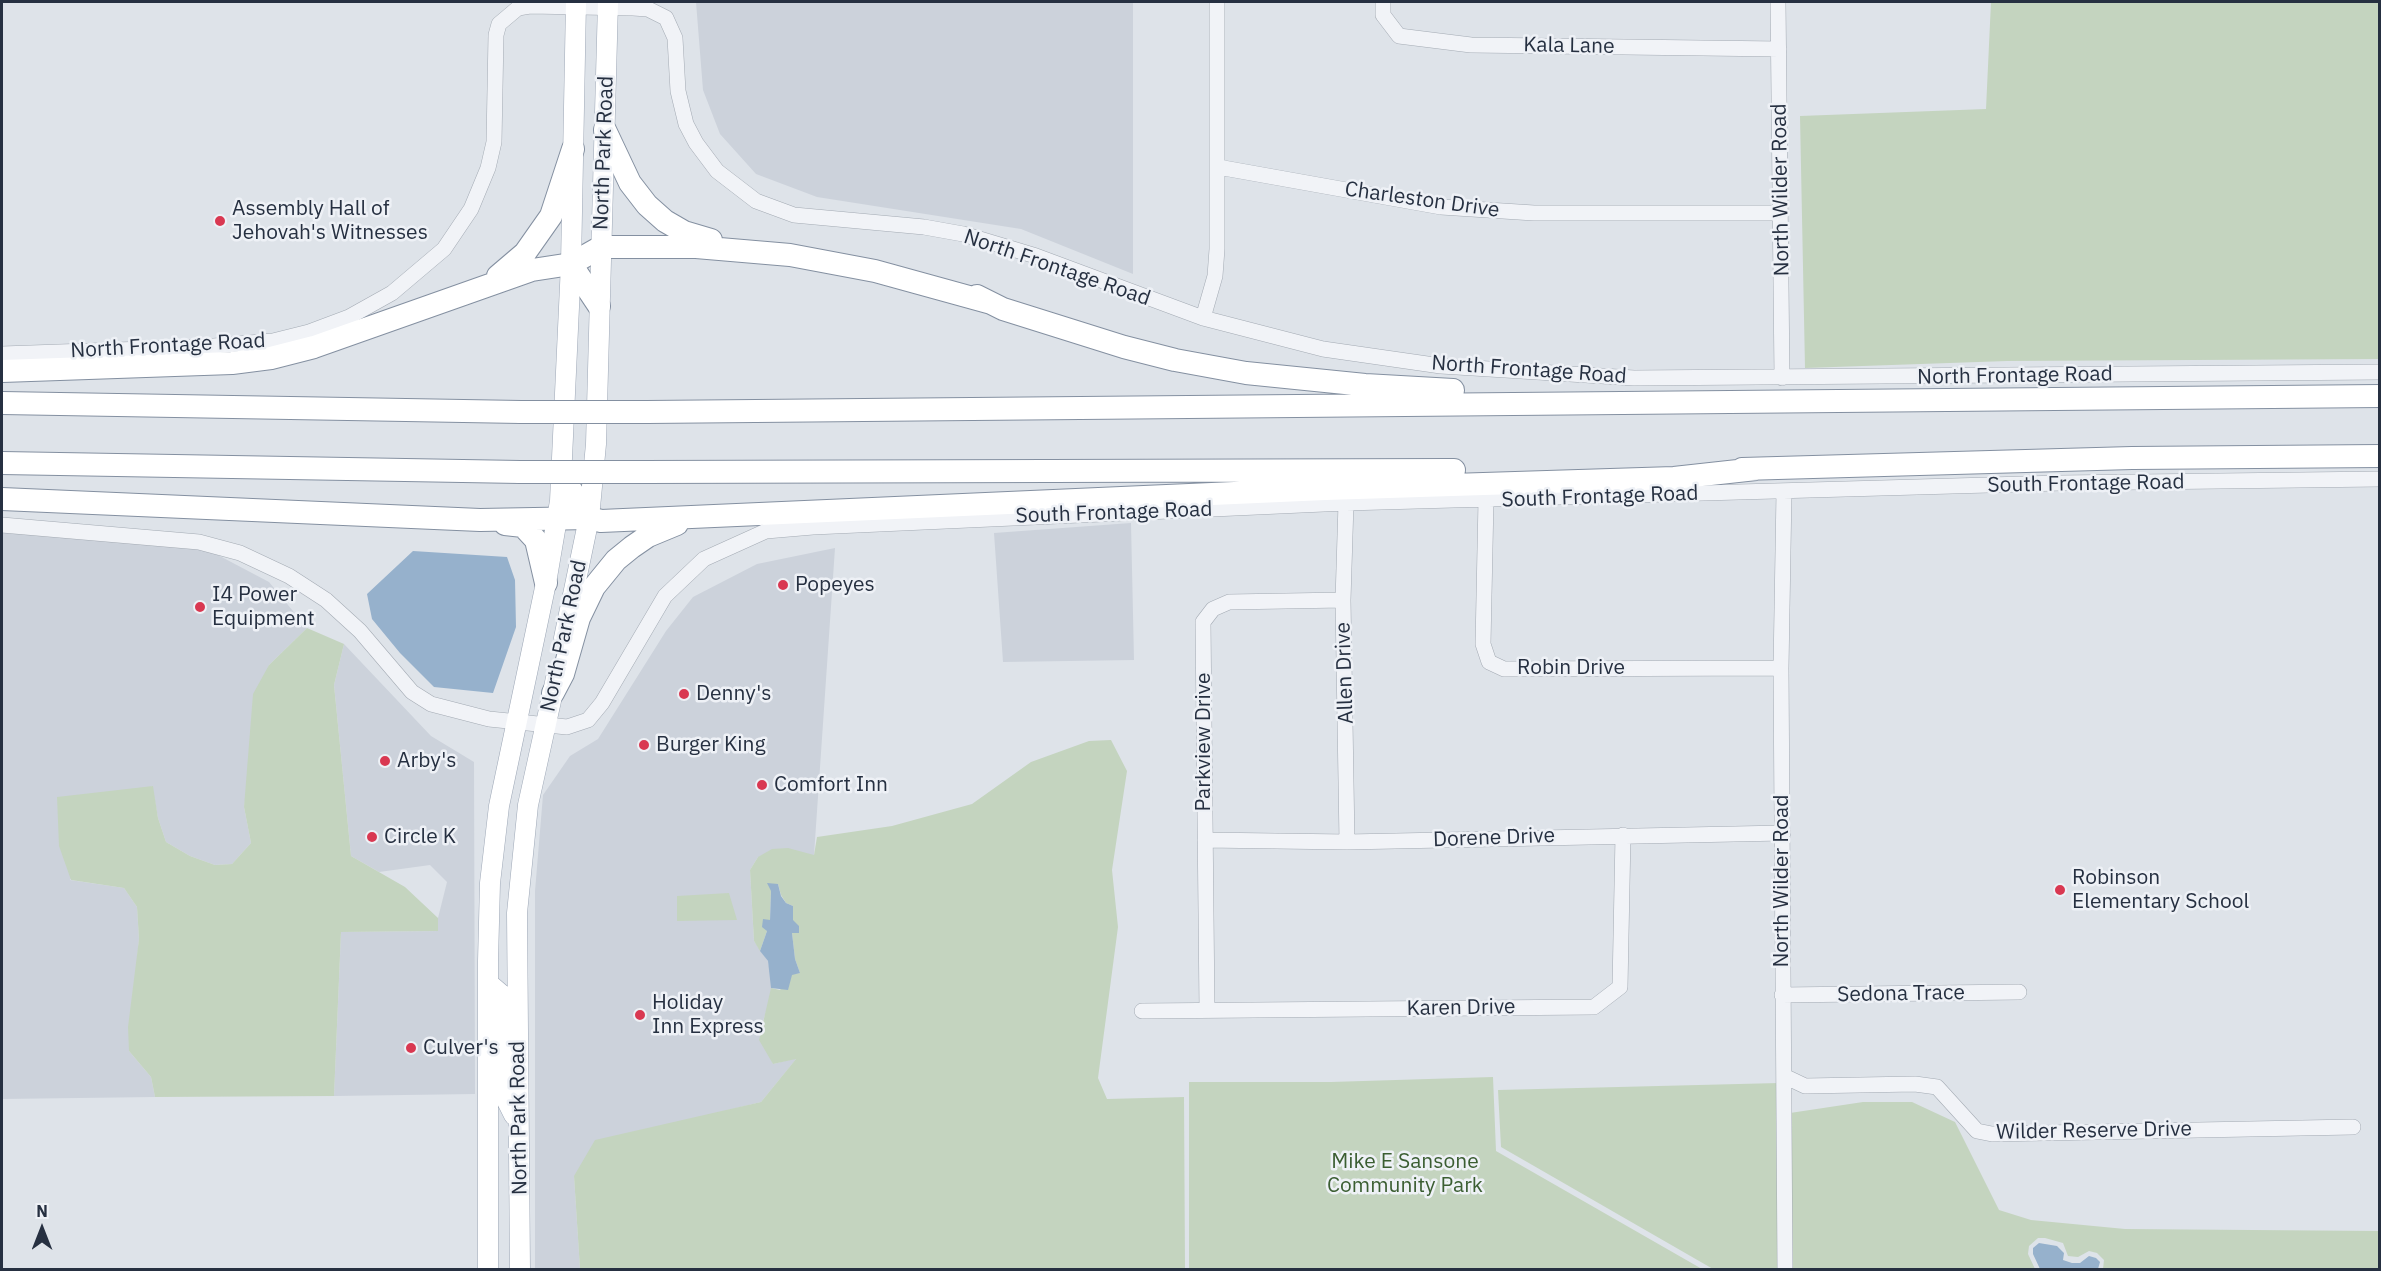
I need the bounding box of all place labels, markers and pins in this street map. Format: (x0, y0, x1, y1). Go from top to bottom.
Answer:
place label: Assembly Hall of Jehovah's Witnesses (232, 196, 428, 246)
marker: Assembly Hall of Jehovah's Witnesses (213, 214, 227, 228)
place label: Popeyes (795, 572, 875, 598)
marker: Popeyes (776, 578, 790, 592)
place label: I4 Power Equipment (212, 582, 315, 632)
marker: I4 Power Equipment (193, 600, 207, 614)
place label: Denny's (696, 681, 772, 707)
marker: Denny's (677, 687, 691, 701)
place label: Burger King (656, 732, 766, 758)
marker: Burger King (637, 738, 651, 752)
place label: Arby's (397, 748, 456, 774)
marker: Arby's (378, 754, 392, 768)
place label: Comfort Inn (774, 772, 888, 798)
marker: Comfort Inn (755, 778, 769, 792)
place label: Circle K (384, 824, 456, 850)
marker: Circle K (365, 830, 379, 844)
place label: Robinson Elementary School (2072, 865, 2249, 915)
marker: Robinson Elementary School (2053, 883, 2067, 897)
place label: Holiday Inn Express (652, 990, 764, 1040)
marker: Holiday Inn Express (633, 1008, 647, 1022)
place label: Culver's (423, 1035, 499, 1061)
marker: Culver's (404, 1041, 418, 1055)

